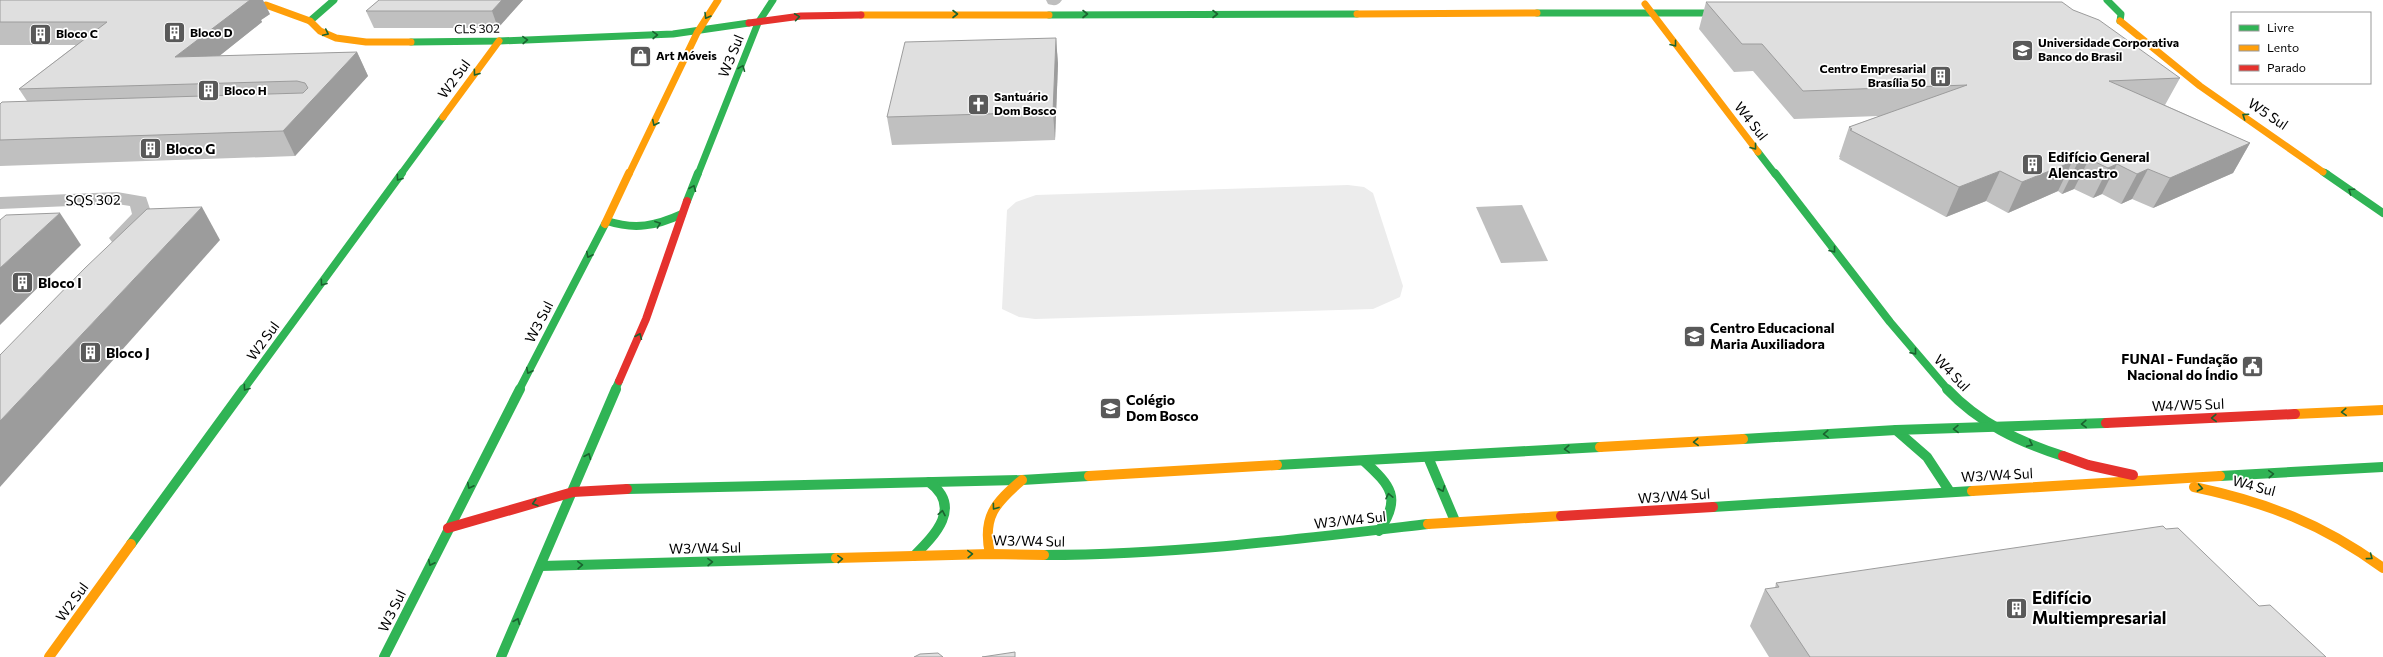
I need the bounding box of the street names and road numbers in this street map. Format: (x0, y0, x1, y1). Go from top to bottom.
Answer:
street label: CLS 302 (454, 21, 500, 35)
street label: W3 Sul (714, 32, 747, 80)
street label: W2 Sul (434, 56, 473, 102)
street label: W5 Sul (2245, 94, 2291, 133)
street label: W4 Sul (1731, 98, 1772, 143)
street label: SQS 302 (65, 191, 121, 208)
street label: W3 Sul (521, 298, 556, 345)
street label: W2 Sul (243, 318, 282, 364)
street label: W4 Sul (1931, 351, 1974, 394)
street label: W4/W5 Sul (2151, 395, 2225, 414)
street label: W3/W4 Sul (1960, 464, 2034, 485)
street label: W4 Sul (2231, 472, 2278, 499)
street label: W3/W4 Sul (1637, 484, 1711, 507)
street label: W3/W4 Sul (1313, 507, 1387, 532)
street label: W3/W4 Sul (993, 531, 1065, 550)
street label: W3/W4 Sul (669, 538, 741, 557)
street label: W2 Sul (52, 579, 91, 625)
street label: W3 Sul (374, 587, 409, 635)

